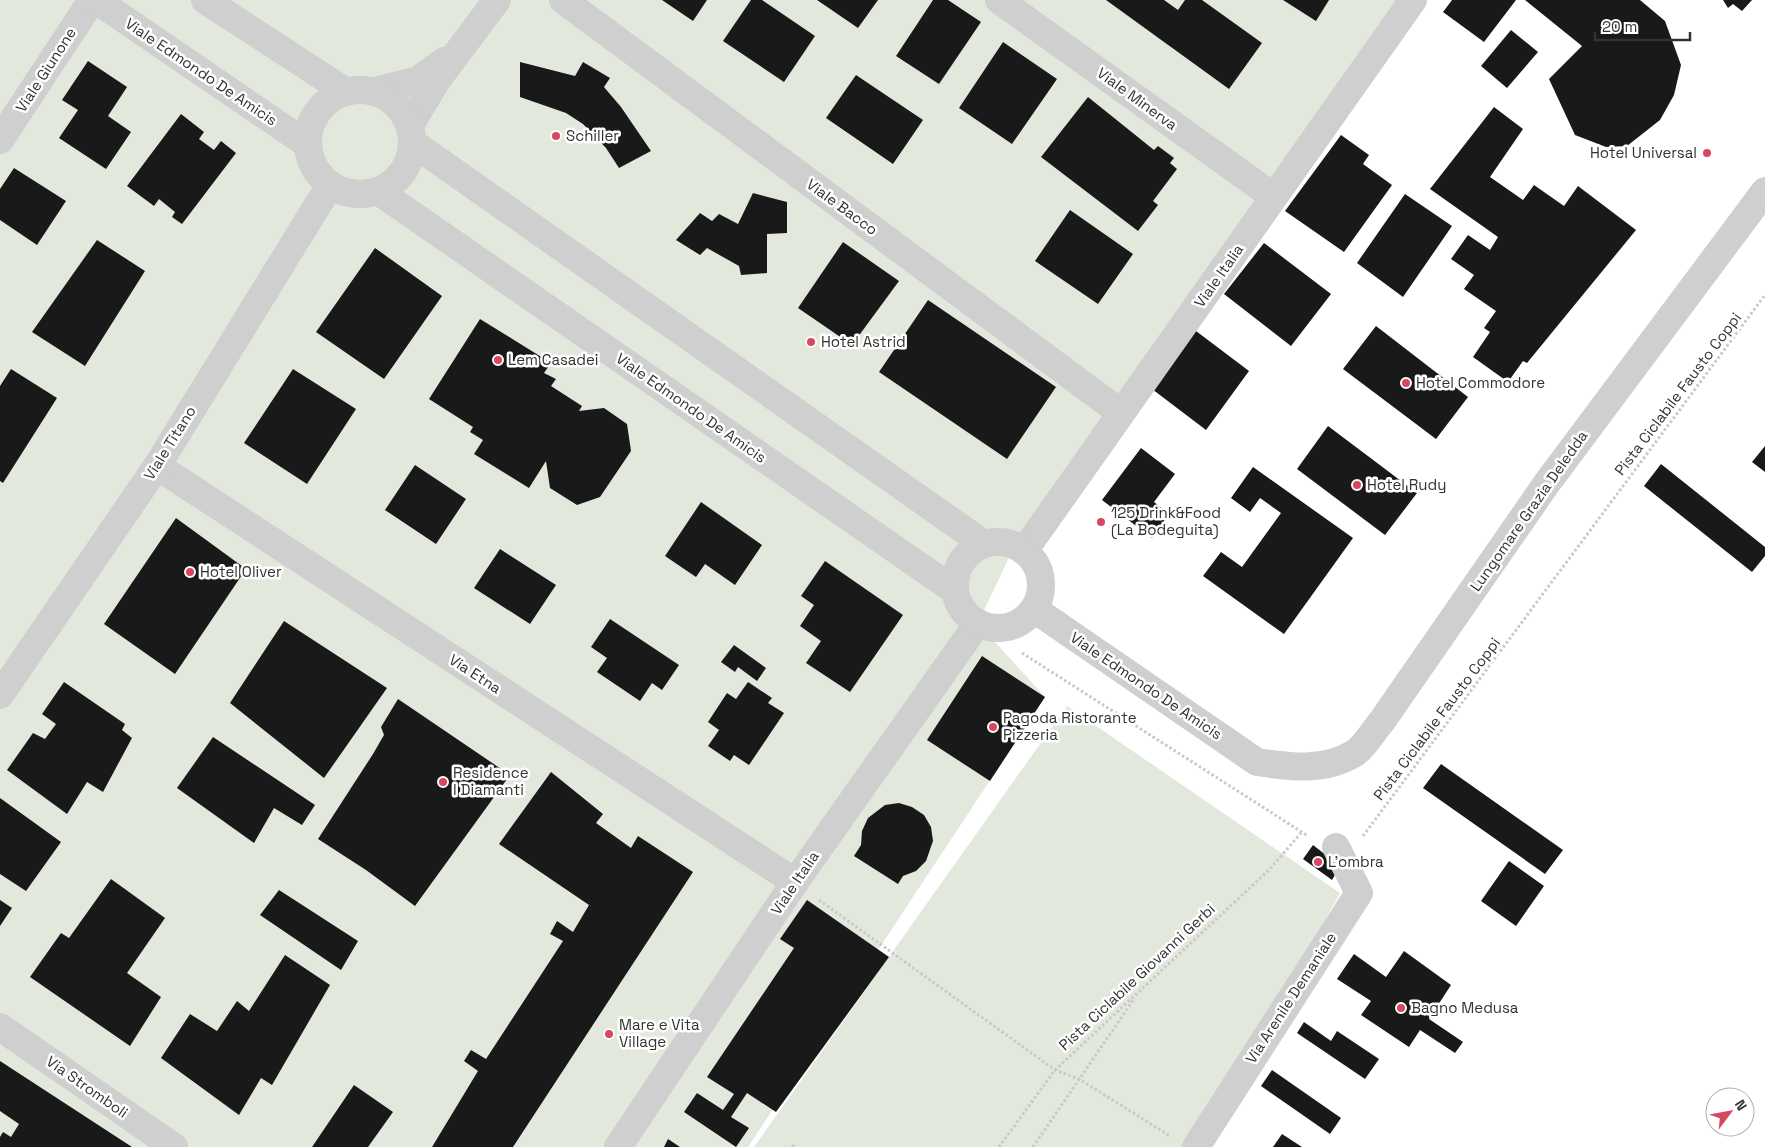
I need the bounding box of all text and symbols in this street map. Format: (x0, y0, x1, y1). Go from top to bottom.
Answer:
scale bar (1595, 10, 1690, 42)
street label: Viale Edmondo De Amicis (122, 14, 281, 130)
text: 20 m (1602, 17, 1637, 36)
street label: Viale Giunone (11, 24, 80, 116)
street label: Viale Minerva (1093, 63, 1182, 134)
place label: Schiller (566, 126, 619, 145)
marker: Schiller (550, 130, 562, 142)
place label: Hotel Universal (1590, 143, 1697, 162)
marker: Hotel Universal (1701, 147, 1713, 159)
street label: Viale Bacco (803, 174, 882, 239)
street label: Viale Italia (1190, 240, 1248, 311)
street label: Pista Ciclabile Fausto Coppi (1610, 308, 1745, 479)
place label: Hotel Astrid (821, 332, 906, 351)
marker: Hotel Astrid (805, 336, 817, 348)
street label: Viale Edmondo De Amicis (612, 348, 770, 467)
place label: Lem Casadei (508, 350, 598, 369)
marker: Lem Casadei (492, 354, 504, 366)
place label: Hotel Commodore (1416, 373, 1545, 392)
marker: Hotel Commodore (1400, 377, 1412, 389)
street label: Viale Titano (139, 402, 200, 483)
street label: Lungomare Grazia Deledda (1466, 426, 1592, 595)
place label: Hotel Rudy (1367, 475, 1446, 494)
marker: Hotel Rudy (1351, 479, 1363, 491)
place label: 125 Drink&Food (La Bodeguita) (1111, 503, 1221, 540)
marker: 125 Drink&Food (La Bodeguita) (1095, 516, 1107, 528)
place label: Hotel Oliver (200, 562, 282, 581)
marker: Hotel Oliver (184, 566, 196, 578)
street label: Viale Edmondo De Amicis (1067, 628, 1226, 744)
street label: Pista Ciclabile Fausto Coppi (1369, 633, 1504, 804)
street label: Via Etna (446, 650, 505, 698)
place label: Pagoda Ristorante Pizzeria (1003, 708, 1137, 744)
marker: Pagoda Ristorante Pizzeria (987, 721, 999, 733)
place label: Residence I Diamanti (453, 763, 529, 799)
marker: Residence I Diamanti (437, 776, 449, 788)
street label: Viale Italia (766, 847, 823, 918)
place label: L'ombra (1328, 852, 1384, 871)
marker: L'ombra (1312, 856, 1324, 868)
street label: Pista Ciclabile Giovanni Gerbi (1055, 899, 1219, 1054)
street label: Via Arenile Demaniale (1241, 928, 1340, 1067)
place label: Bagno Medusa (1411, 998, 1519, 1017)
marker: Bagno Medusa (1395, 1002, 1407, 1014)
place label: Mare e Vita Village (619, 1015, 700, 1051)
marker: Mare e Vita Village (603, 1028, 615, 1040)
street label: Via Stromboli (43, 1051, 132, 1122)
north arrow (1705, 1087, 1755, 1137)
text: N (1731, 1096, 1751, 1114)

